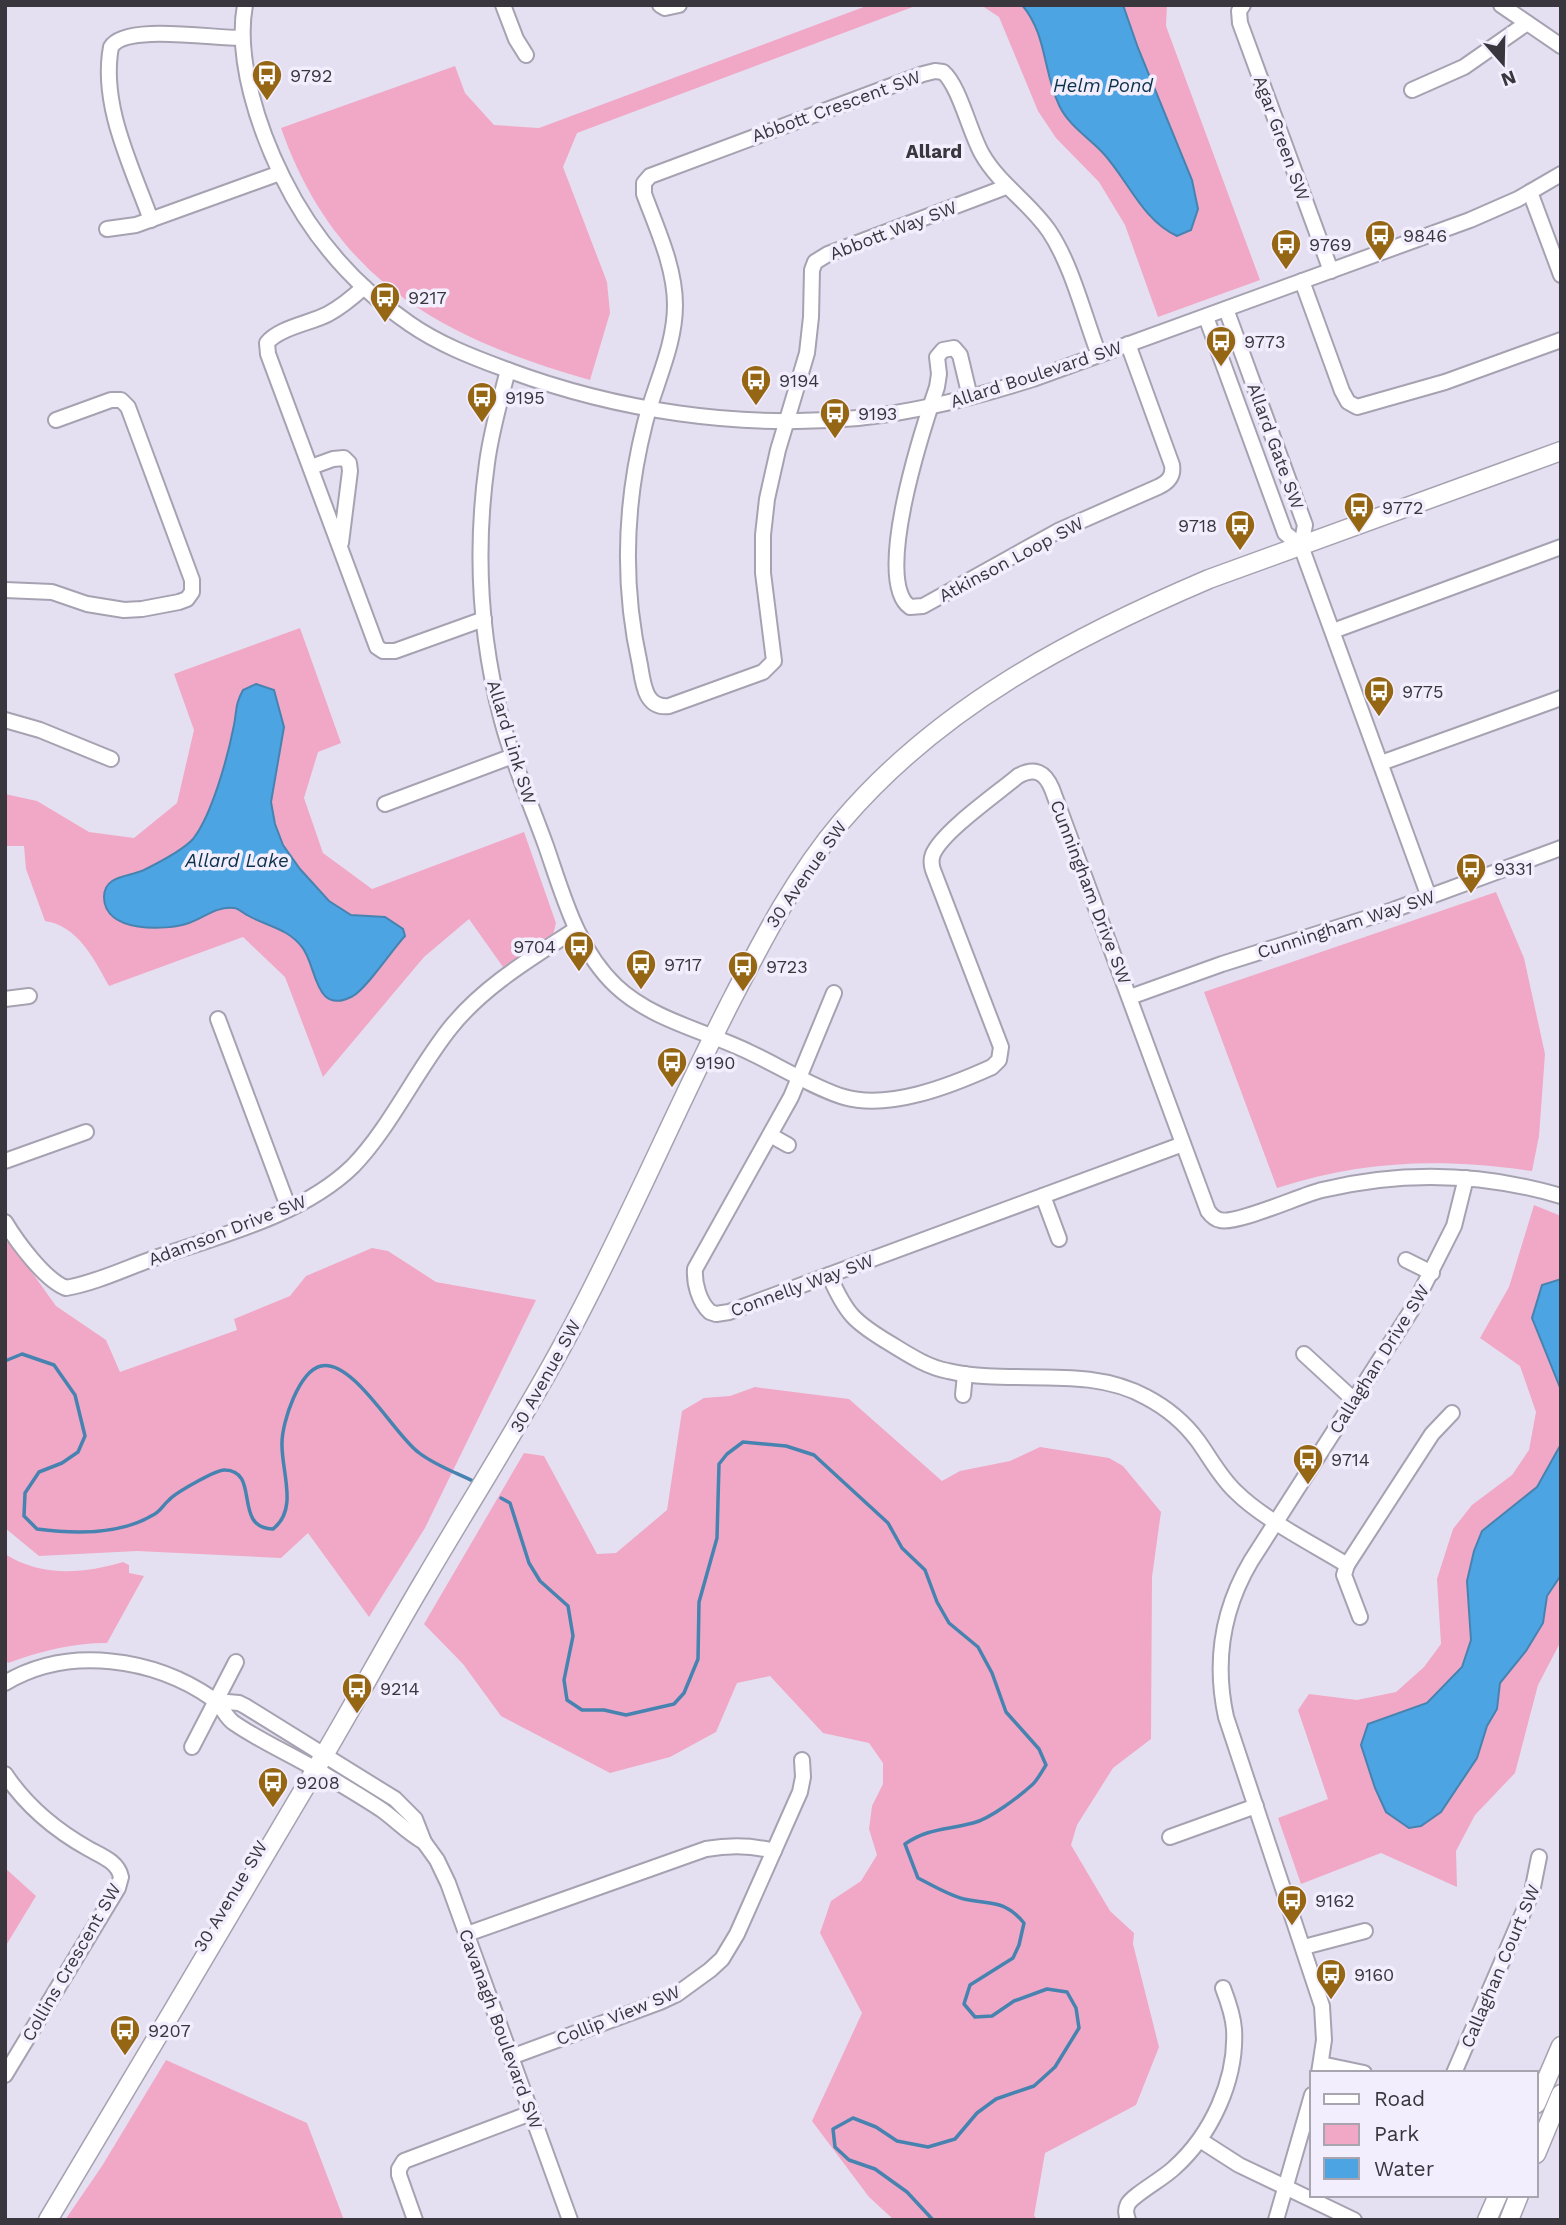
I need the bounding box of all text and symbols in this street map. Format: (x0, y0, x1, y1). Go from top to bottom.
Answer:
north arrow (1468, 28, 1538, 98)
bus stop icon: 9792 (250, 58, 284, 102)
place label: 9792 (290, 65, 332, 86)
text: N (1498, 65, 1519, 92)
street label: Abbott Crescent SW (749, 66, 923, 146)
street label: Agar Green SW (1250, 73, 1314, 203)
water label: Helm Pond (1053, 74, 1154, 97)
district label: Allard (906, 140, 962, 163)
street label: Abbott Way SW (826, 196, 960, 264)
bus stop icon: 9846 (1363, 218, 1397, 262)
place label: 9846 (1403, 225, 1447, 246)
bus stop icon: 9769 (1269, 227, 1303, 271)
place label: 9769 (1309, 234, 1352, 255)
bus stop icon: 9217 (368, 280, 402, 324)
place label: 9217 (408, 287, 447, 308)
bus stop icon: 9773 (1204, 324, 1238, 368)
place label: 9773 (1244, 331, 1285, 352)
street label: Allard Boulevard SW (947, 336, 1125, 412)
bus stop icon: 9194 (739, 363, 773, 407)
place label: 9194 (779, 370, 819, 391)
bus stop icon: 9195 (465, 380, 499, 424)
street label: Allard Gate SW (1243, 380, 1309, 512)
place label: 9195 (505, 387, 545, 408)
bus stop icon: 9193 (818, 396, 852, 440)
place label: 9193 (858, 403, 897, 424)
bus stop icon: 9772 (1342, 490, 1376, 534)
place label: 9772 (1382, 497, 1423, 518)
bus stop icon: 9718 (1223, 508, 1257, 552)
street label: Atkinson Loop SW (935, 512, 1087, 606)
place label: 9718 (1178, 515, 1217, 536)
bus stop icon: 9775 (1362, 674, 1396, 718)
street label: Allard Link SW (483, 677, 541, 807)
place label: 9775 (1402, 681, 1443, 702)
street label: Cunningham Drive SW (1046, 797, 1136, 987)
street label: 30 Avenue SW (761, 817, 851, 931)
water label: Allard Lake (184, 849, 289, 872)
bus stop icon: 9331 (1454, 851, 1488, 895)
place label: 9331 (1494, 858, 1533, 879)
street label: Cunningham Way SW (1255, 885, 1437, 963)
bus stop icon: 9704 (562, 929, 596, 973)
place label: 9704 (513, 936, 556, 957)
bus stop icon: 9717 (624, 947, 658, 991)
bus stop icon: 9723 (726, 949, 760, 993)
place label: 9717 (664, 954, 702, 975)
place label: 9723 (766, 956, 808, 977)
bus stop icon: 9190 (655, 1045, 689, 1089)
place label: 9190 (695, 1052, 735, 1073)
street label: Adamson Drive SW (145, 1190, 309, 1270)
street label: Connelly Way SW (728, 1249, 876, 1321)
street label: Callaghan Drive SW (1325, 1281, 1433, 1437)
street label: 30 Avenue SW (505, 1316, 585, 1436)
bus stop icon: 9714 (1291, 1442, 1325, 1486)
place label: 9714 (1331, 1449, 1370, 1470)
bus stop icon: 9214 (340, 1671, 374, 1715)
place label: 9214 (380, 1678, 420, 1699)
bus stop icon: 9208 (256, 1765, 290, 1809)
place label: 9208 (296, 1772, 340, 1793)
street label: 30 Avenue SW (189, 1837, 271, 1955)
street label: Collins Crescent SW (17, 1879, 125, 2045)
street label: Callaghan Court SW (1456, 1881, 1544, 2051)
bus stop icon: 9162 (1275, 1883, 1309, 1927)
place label: 9162 (1315, 1890, 1355, 1911)
street label: Cavanagh Boulevard SW (455, 1926, 547, 2132)
bus stop icon: 9160 (1314, 1957, 1348, 2001)
place label: 9160 (1354, 1964, 1394, 1985)
street label: Collip View SW (553, 1981, 683, 2049)
bus stop icon: 9207 (108, 2013, 142, 2057)
place label: 9207 (148, 2020, 191, 2041)
legend (1310, 2071, 1538, 2197)
text: Road (1374, 2086, 1425, 2111)
text: Park (1374, 2121, 1419, 2146)
text: Water (1374, 2156, 1435, 2181)

